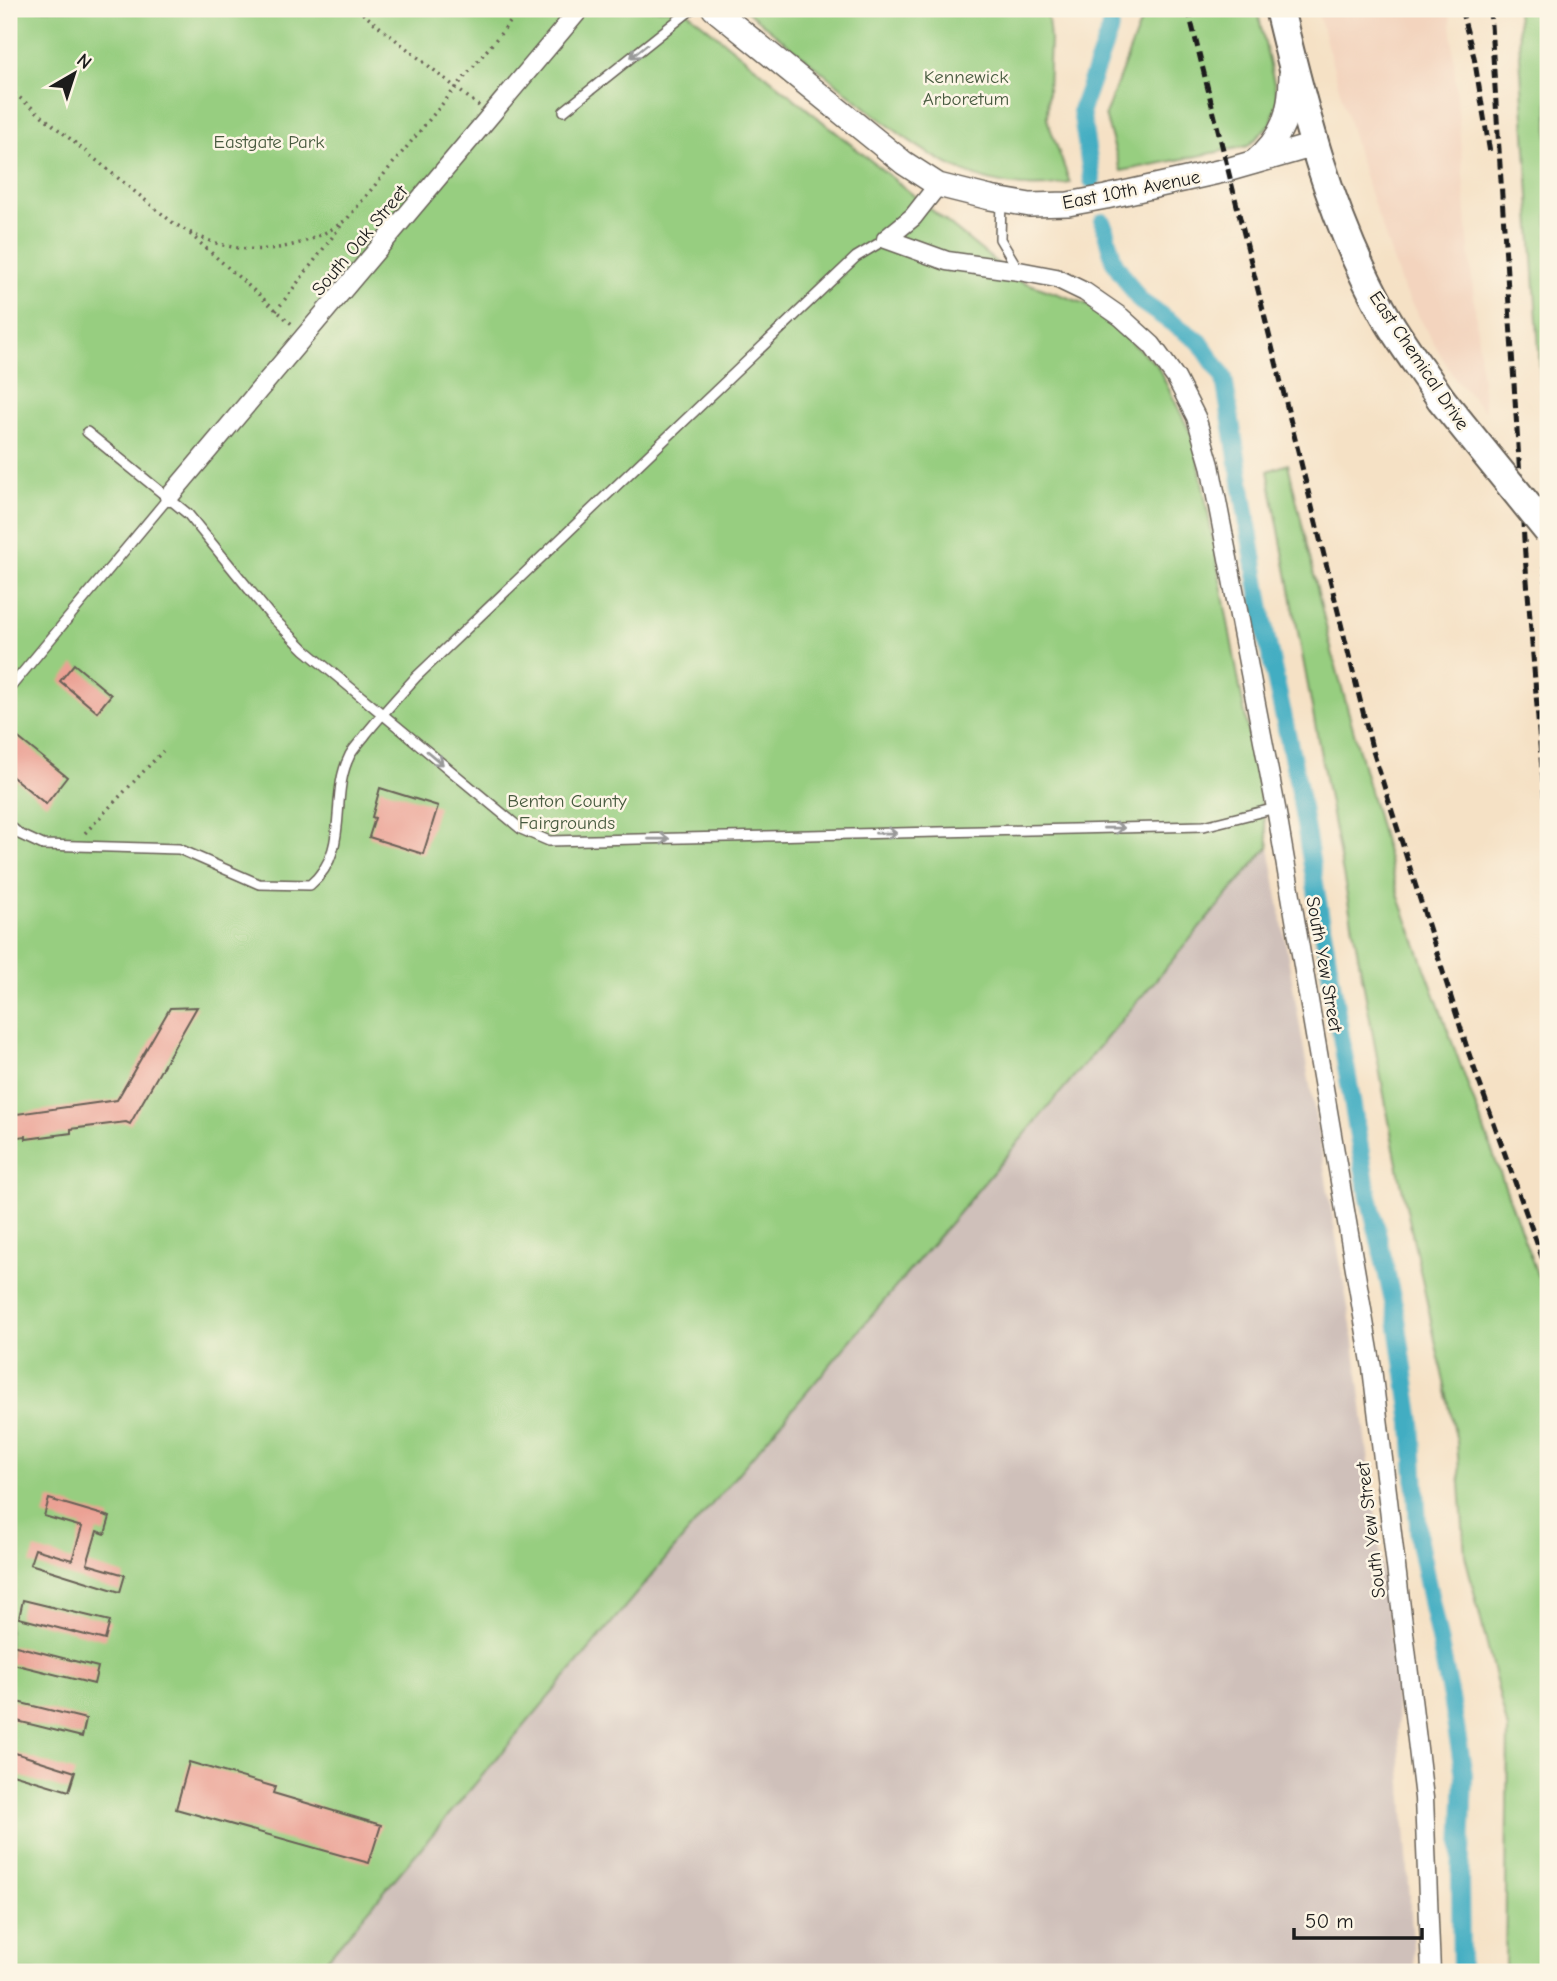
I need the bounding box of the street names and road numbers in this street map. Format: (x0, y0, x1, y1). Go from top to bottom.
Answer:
street label: East 10th Avenue (1060, 166, 1202, 214)
street label: South Oak Street (307, 181, 413, 300)
street label: East Chemical Drive (1365, 287, 1474, 434)
street label: South Yew Street (1301, 895, 1347, 1034)
street label: South Yew Street (1352, 1460, 1390, 1599)

